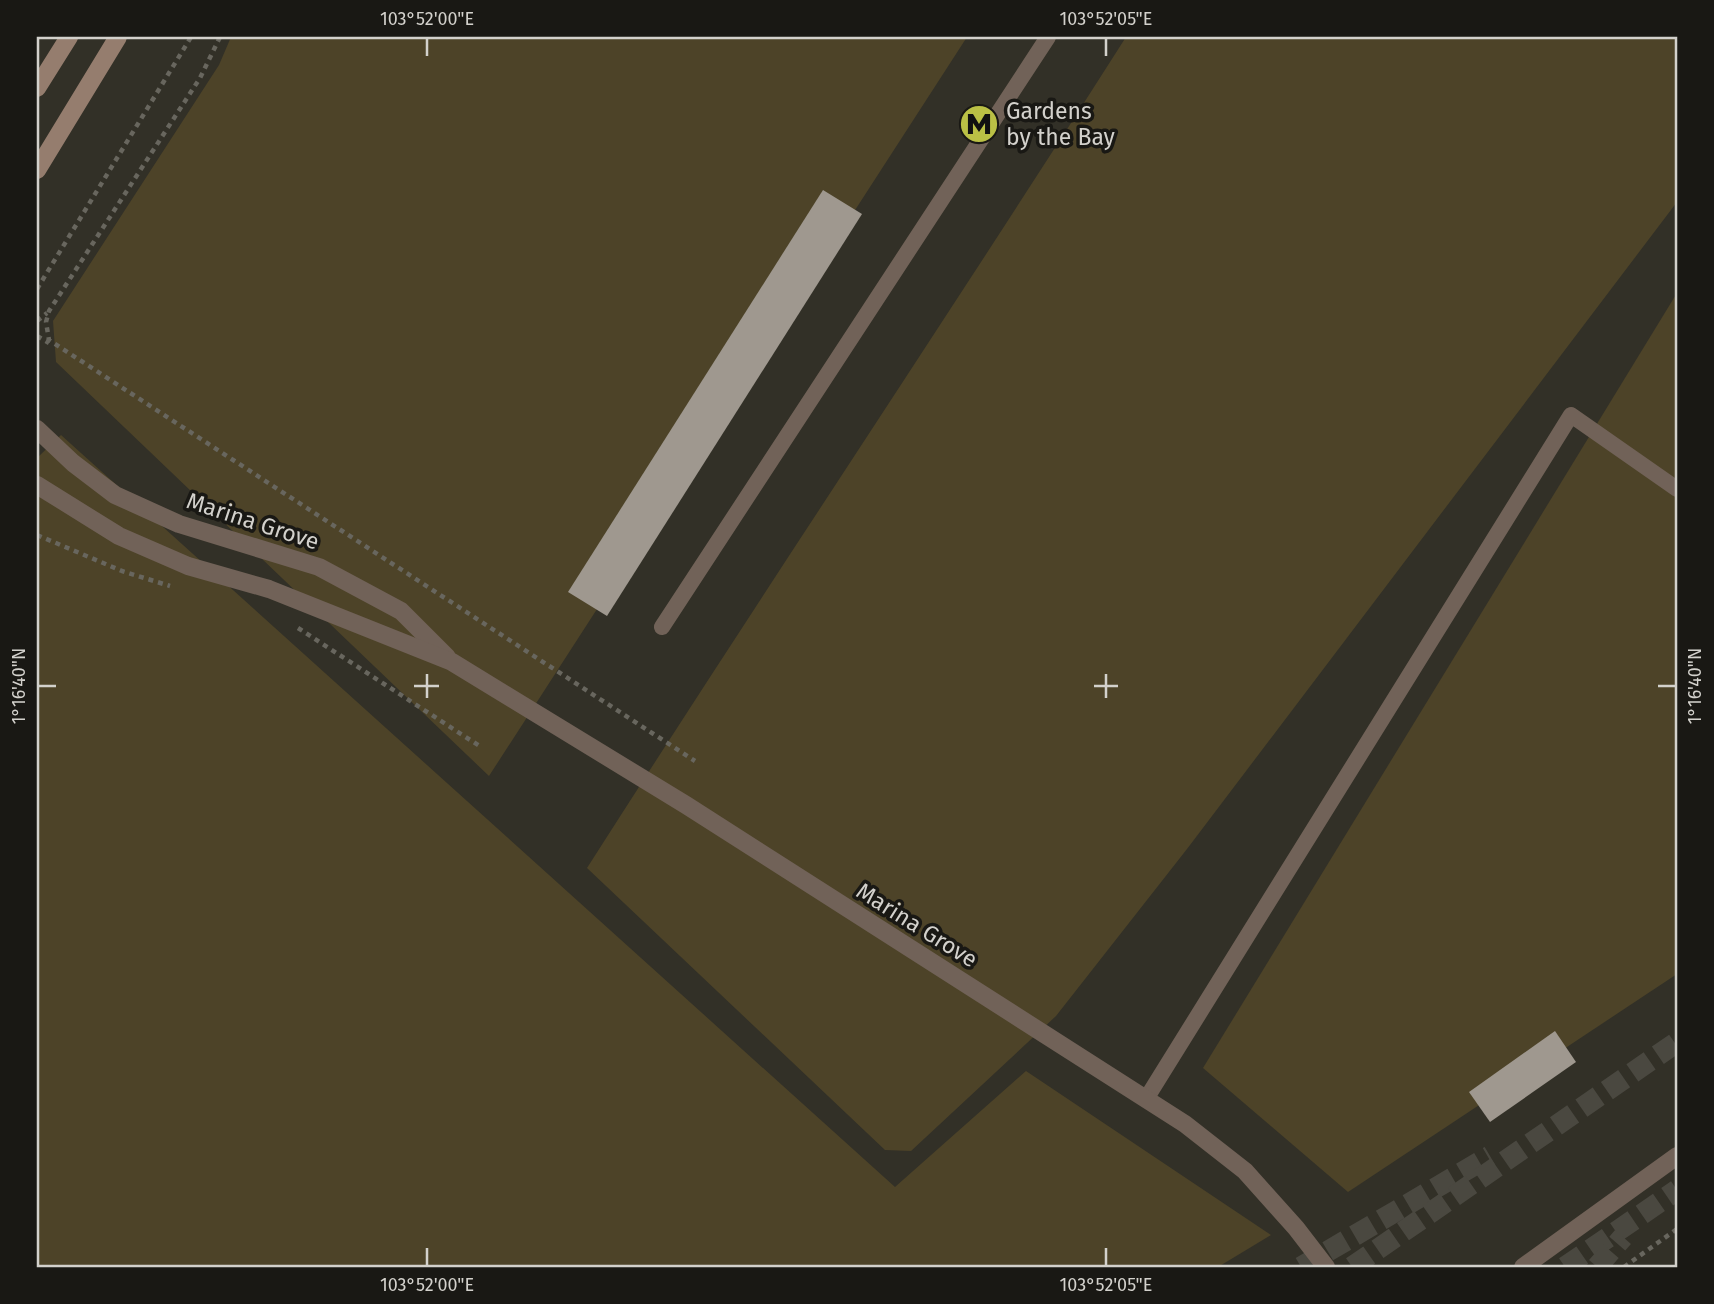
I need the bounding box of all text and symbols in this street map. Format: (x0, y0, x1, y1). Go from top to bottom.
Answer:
text: 103°52'00"E (380, 8, 474, 30)
text: 103°52'05"E (1060, 8, 1152, 30)
place label: Gardens by the Bay (1006, 97, 1116, 151)
metro station icon: Gardens by the Bay (958, 103, 1000, 145)
street label: Marina Grove (183, 486, 323, 556)
text: 1°16'40"N (8, 648, 30, 724)
text: 1°16'40"N (1684, 648, 1706, 724)
street label: Marina Grove (851, 877, 983, 973)
text: 103°52'00"E (380, 1274, 474, 1296)
text: 103°52'05"E (1060, 1274, 1152, 1296)

